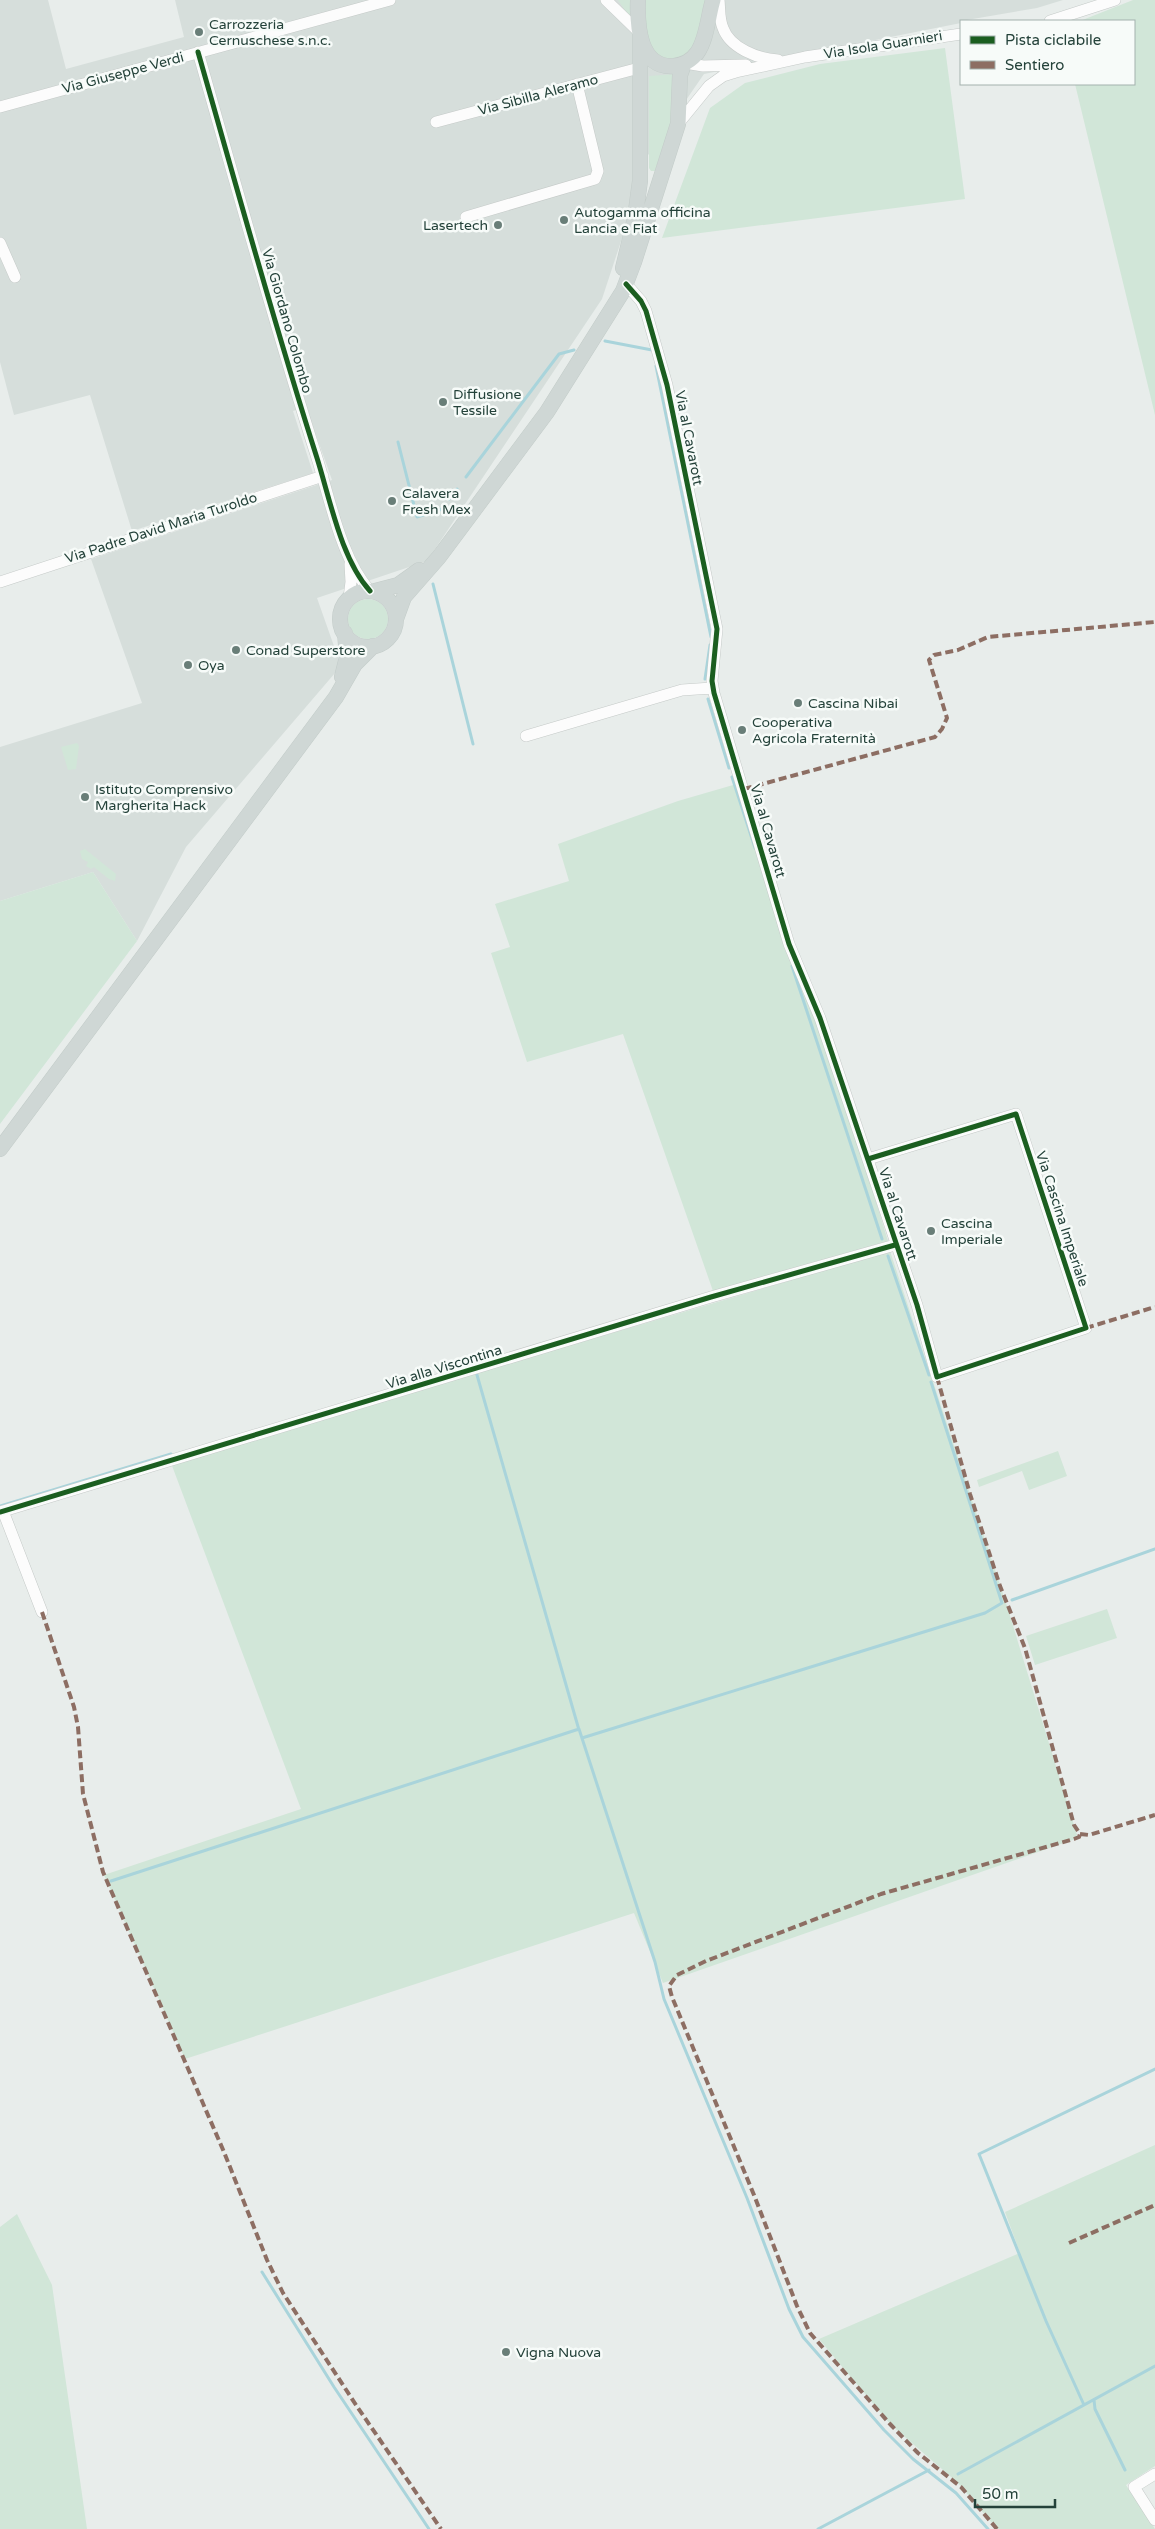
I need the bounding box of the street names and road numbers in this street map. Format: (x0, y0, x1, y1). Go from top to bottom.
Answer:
street label: Via Isola Guarnieri (823, 27, 943, 63)
street label: Via Giuseppe Verdi (60, 49, 186, 97)
street label: Via Sibilla Aleramo (476, 71, 600, 119)
street label: Via Giordano Colombo (258, 247, 316, 395)
street label: Via al Cavarott (671, 389, 707, 488)
street label: Via Padre David Maria Turoldo (63, 489, 259, 567)
street label: Via al Cavarott (747, 782, 790, 880)
street label: Via Cascina Imperiale (1032, 1149, 1092, 1289)
street label: Via al Cavarott (875, 1165, 921, 1263)
street label: Via alla Viscontina (384, 1341, 504, 1393)

